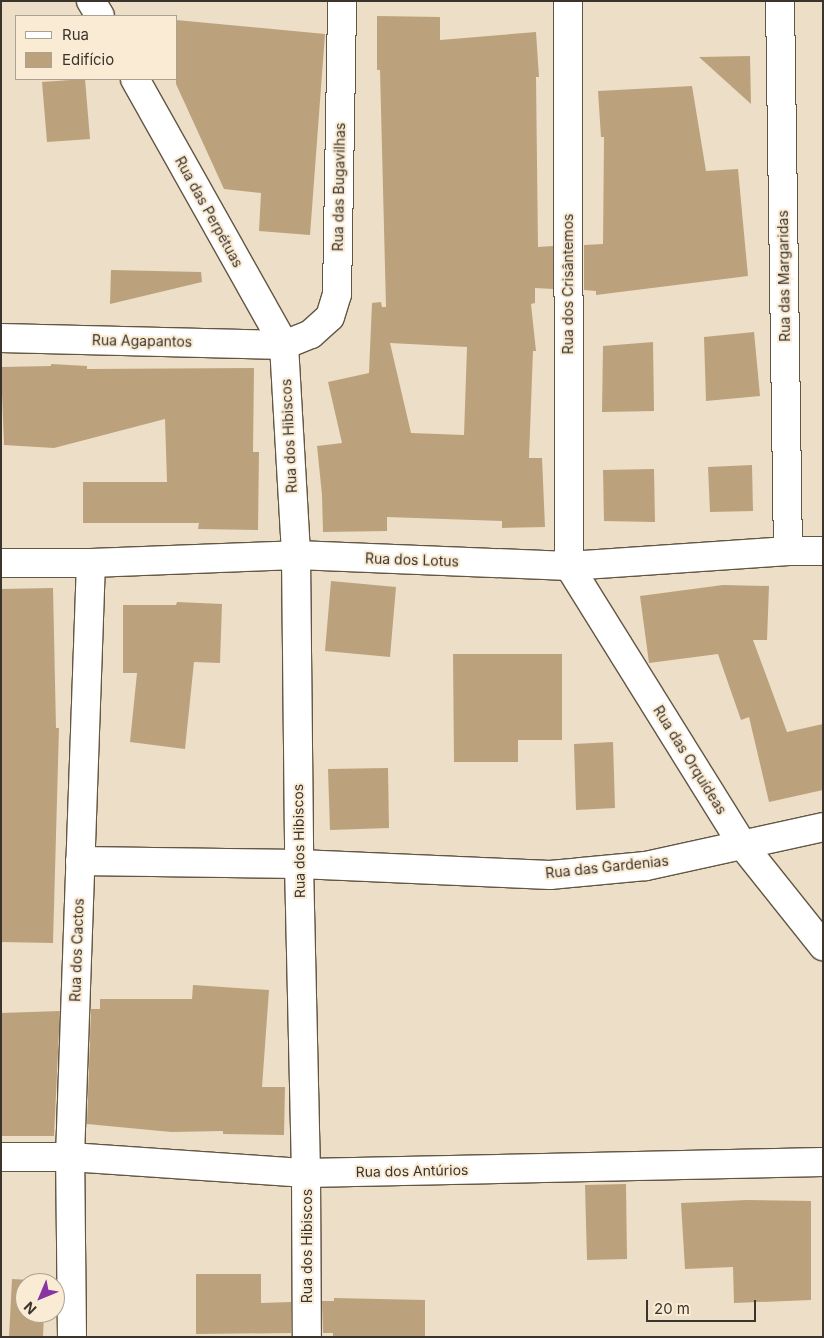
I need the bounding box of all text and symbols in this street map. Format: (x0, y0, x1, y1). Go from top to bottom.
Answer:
legend (15, 15, 178, 80)
text: Rua (62, 25, 89, 44)
text: Edifício (62, 50, 114, 69)
street label: Rua das Bugavilhas (329, 123, 349, 251)
street label: Rua das Perpétuas (172, 154, 246, 270)
street label: Rua das Margaridas (774, 210, 794, 342)
street label: Rua dos Crisântemos (560, 214, 576, 354)
street label: Rua Agapantos (92, 332, 192, 350)
street label: Rua dos Hibiscos (278, 378, 300, 494)
street label: Rua dos Lotus (365, 550, 459, 570)
street label: Rua das Orquídeas (650, 703, 730, 817)
street label: Rua dos Hibiscos (290, 784, 308, 898)
street label: Rua das Gardenias (545, 852, 669, 882)
street label: Rua dos Cactos (67, 898, 87, 1002)
street label: Rua dos Antúrios (355, 1162, 469, 1180)
street label: Rua dos Hibiscos (299, 1189, 315, 1303)
north arrow (15, 1273, 65, 1323)
scale bar (649, 1290, 759, 1322)
text: N (20, 1298, 40, 1318)
text: 20 m (654, 1299, 690, 1318)

